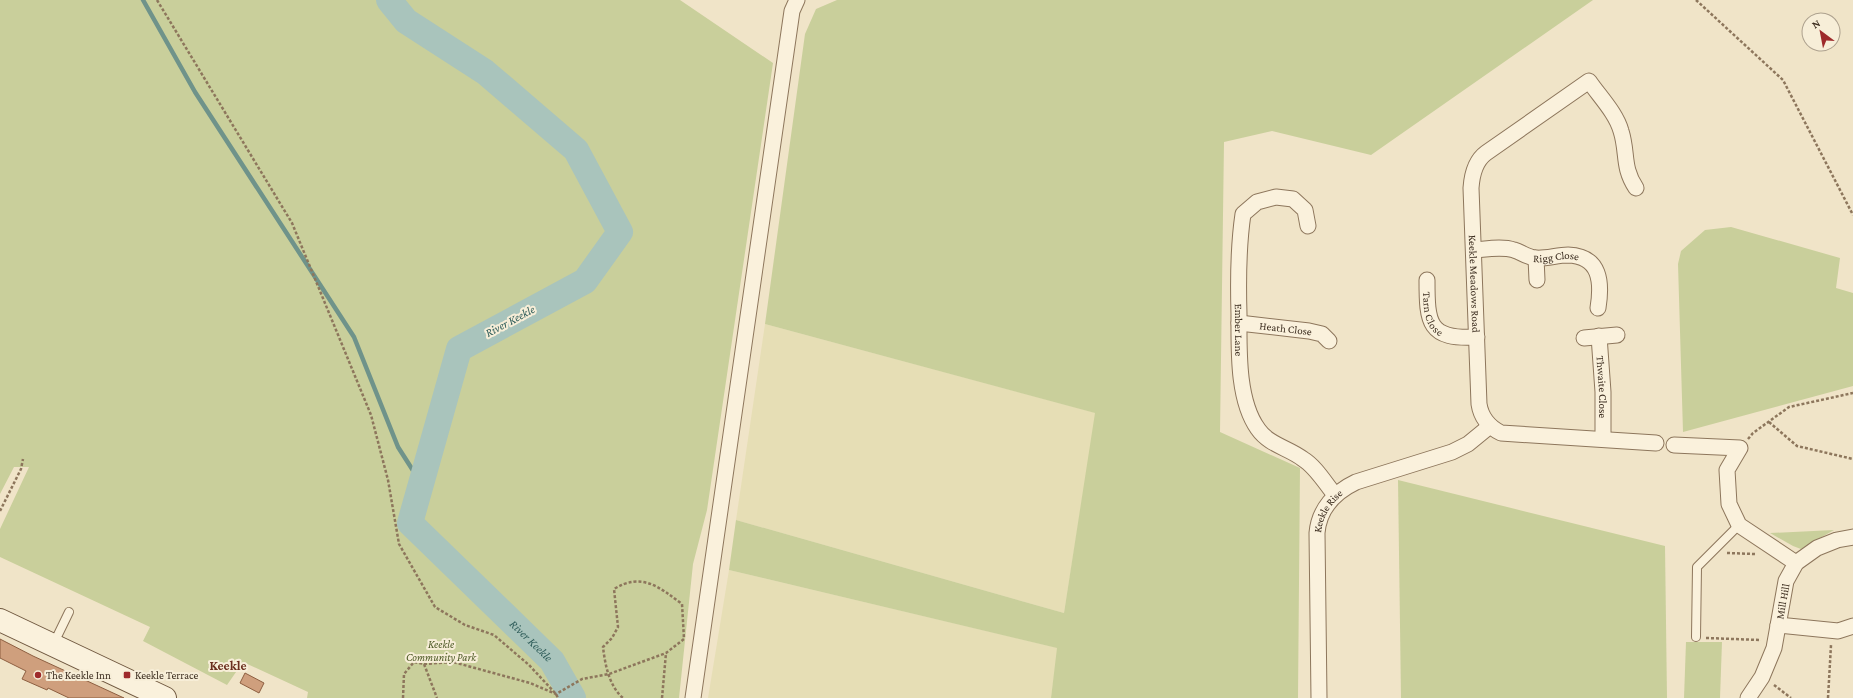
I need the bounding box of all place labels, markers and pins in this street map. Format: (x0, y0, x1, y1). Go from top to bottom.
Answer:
place label: The Keekle Inn (46, 669, 111, 681)
place label: Keekle Terrace (135, 669, 198, 681)
marker: The Keekle Inn (33, 670, 43, 680)
marker: Keekle Terrace (122, 670, 132, 680)

